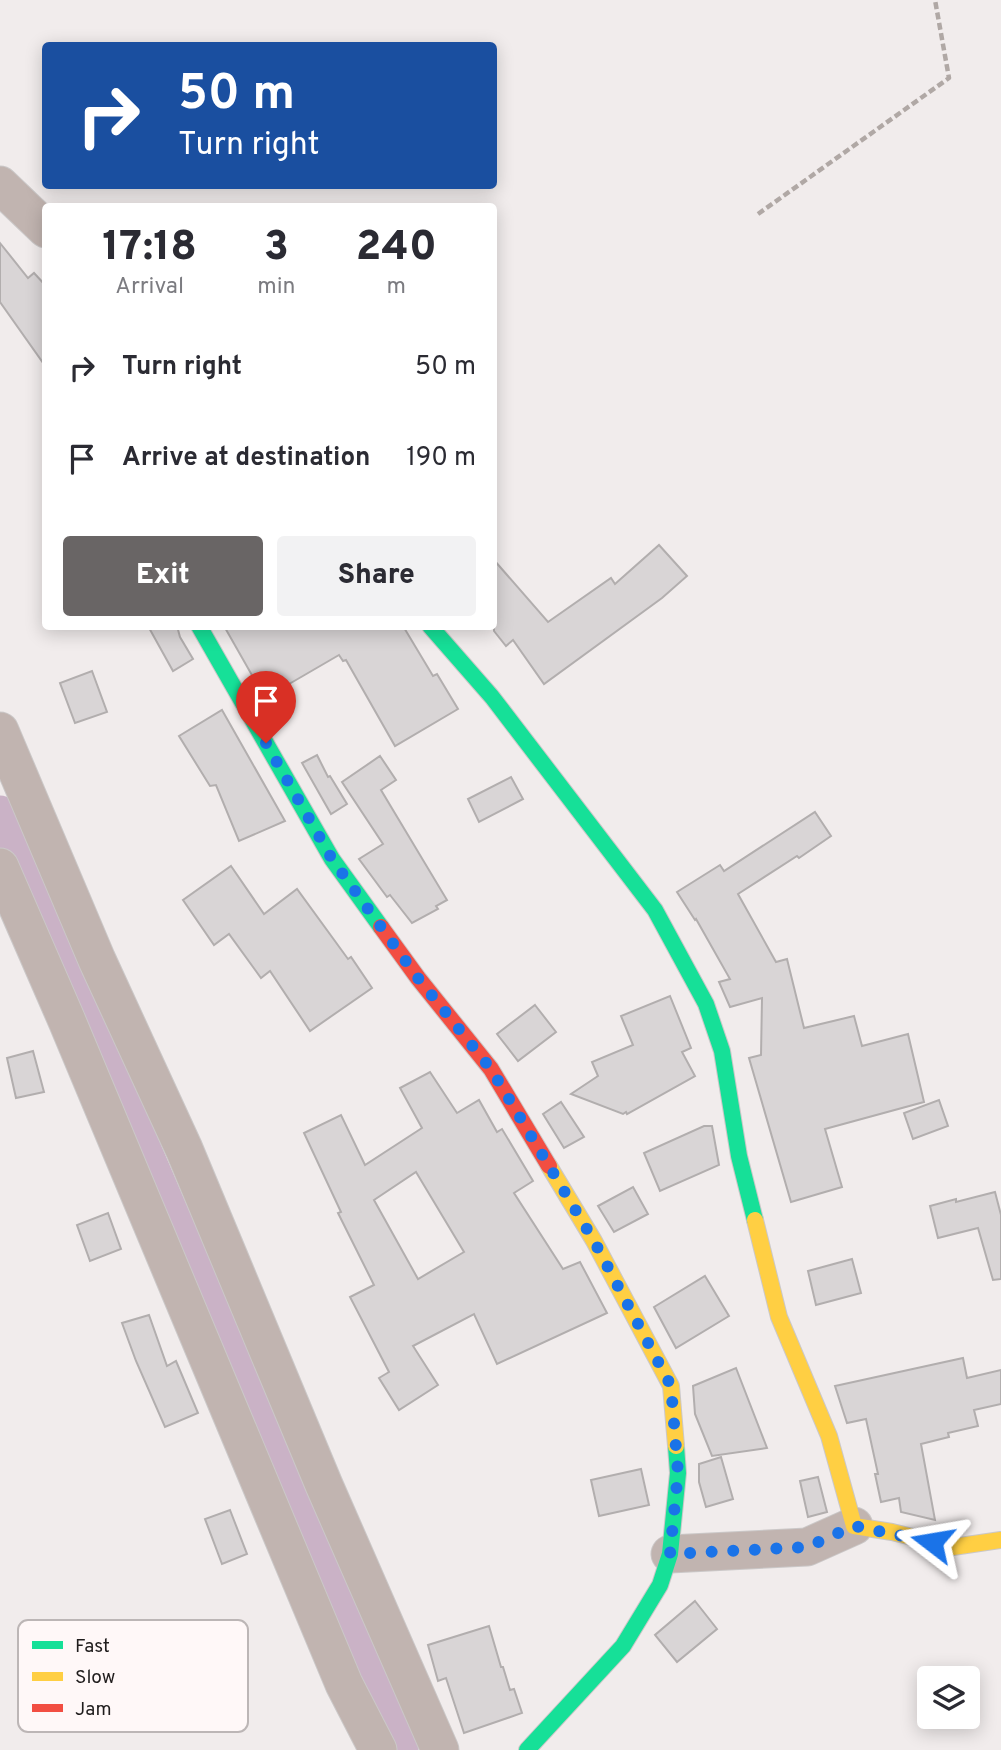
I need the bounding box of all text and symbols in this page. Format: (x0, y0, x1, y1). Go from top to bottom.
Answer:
text: 50 m (178, 65, 295, 127)
icon: right (63, 70, 154, 161)
text: Turn right (178, 126, 320, 166)
text: 17:18 (102, 222, 197, 275)
text: 3 (264, 222, 289, 275)
text: 240 (356, 222, 437, 275)
text: Arrival (115, 273, 184, 302)
text: min (257, 273, 296, 302)
text: m (387, 273, 406, 302)
icon: right (63, 349, 101, 387)
text: Turn right (122, 351, 242, 384)
text: 50 m (415, 351, 476, 384)
icon: arrive (63, 440, 101, 478)
text: Arrive at destination (122, 442, 370, 475)
text: 190 m (406, 442, 476, 475)
button: Exit (63, 536, 263, 616)
button: Share (277, 536, 476, 616)
pin (236, 671, 296, 743)
icon: arrive (247, 682, 285, 720)
position arrow (895, 1505, 969, 1579)
legend (18, 1620, 248, 1732)
text: Fast (75, 1635, 110, 1659)
text: Slow (75, 1666, 115, 1690)
map controls (917, 1666, 980, 1729)
button: layers (917, 1666, 980, 1729)
text: Jam (75, 1698, 112, 1722)

